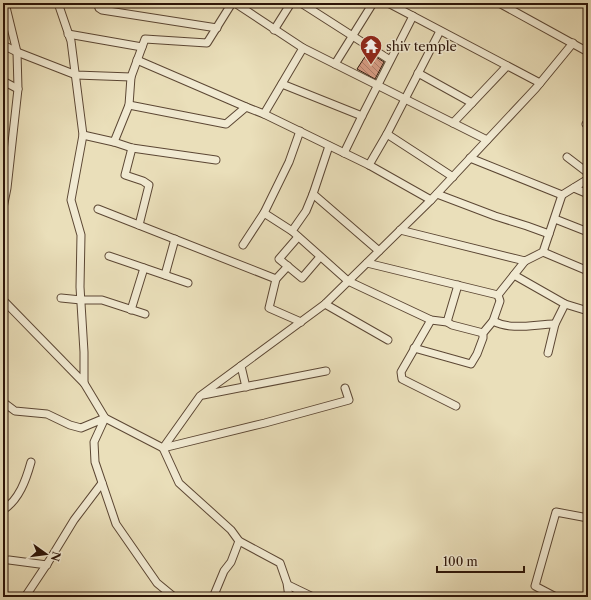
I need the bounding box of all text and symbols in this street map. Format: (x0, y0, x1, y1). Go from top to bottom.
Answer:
temple icon: shiv temple (358, 33, 384, 66)
place label: shiv temple (386, 38, 457, 54)
north arrow (26, 534, 66, 574)
scale bar (437, 548, 524, 574)
text: N (48, 550, 64, 563)
text: 100 m (443, 554, 478, 569)

